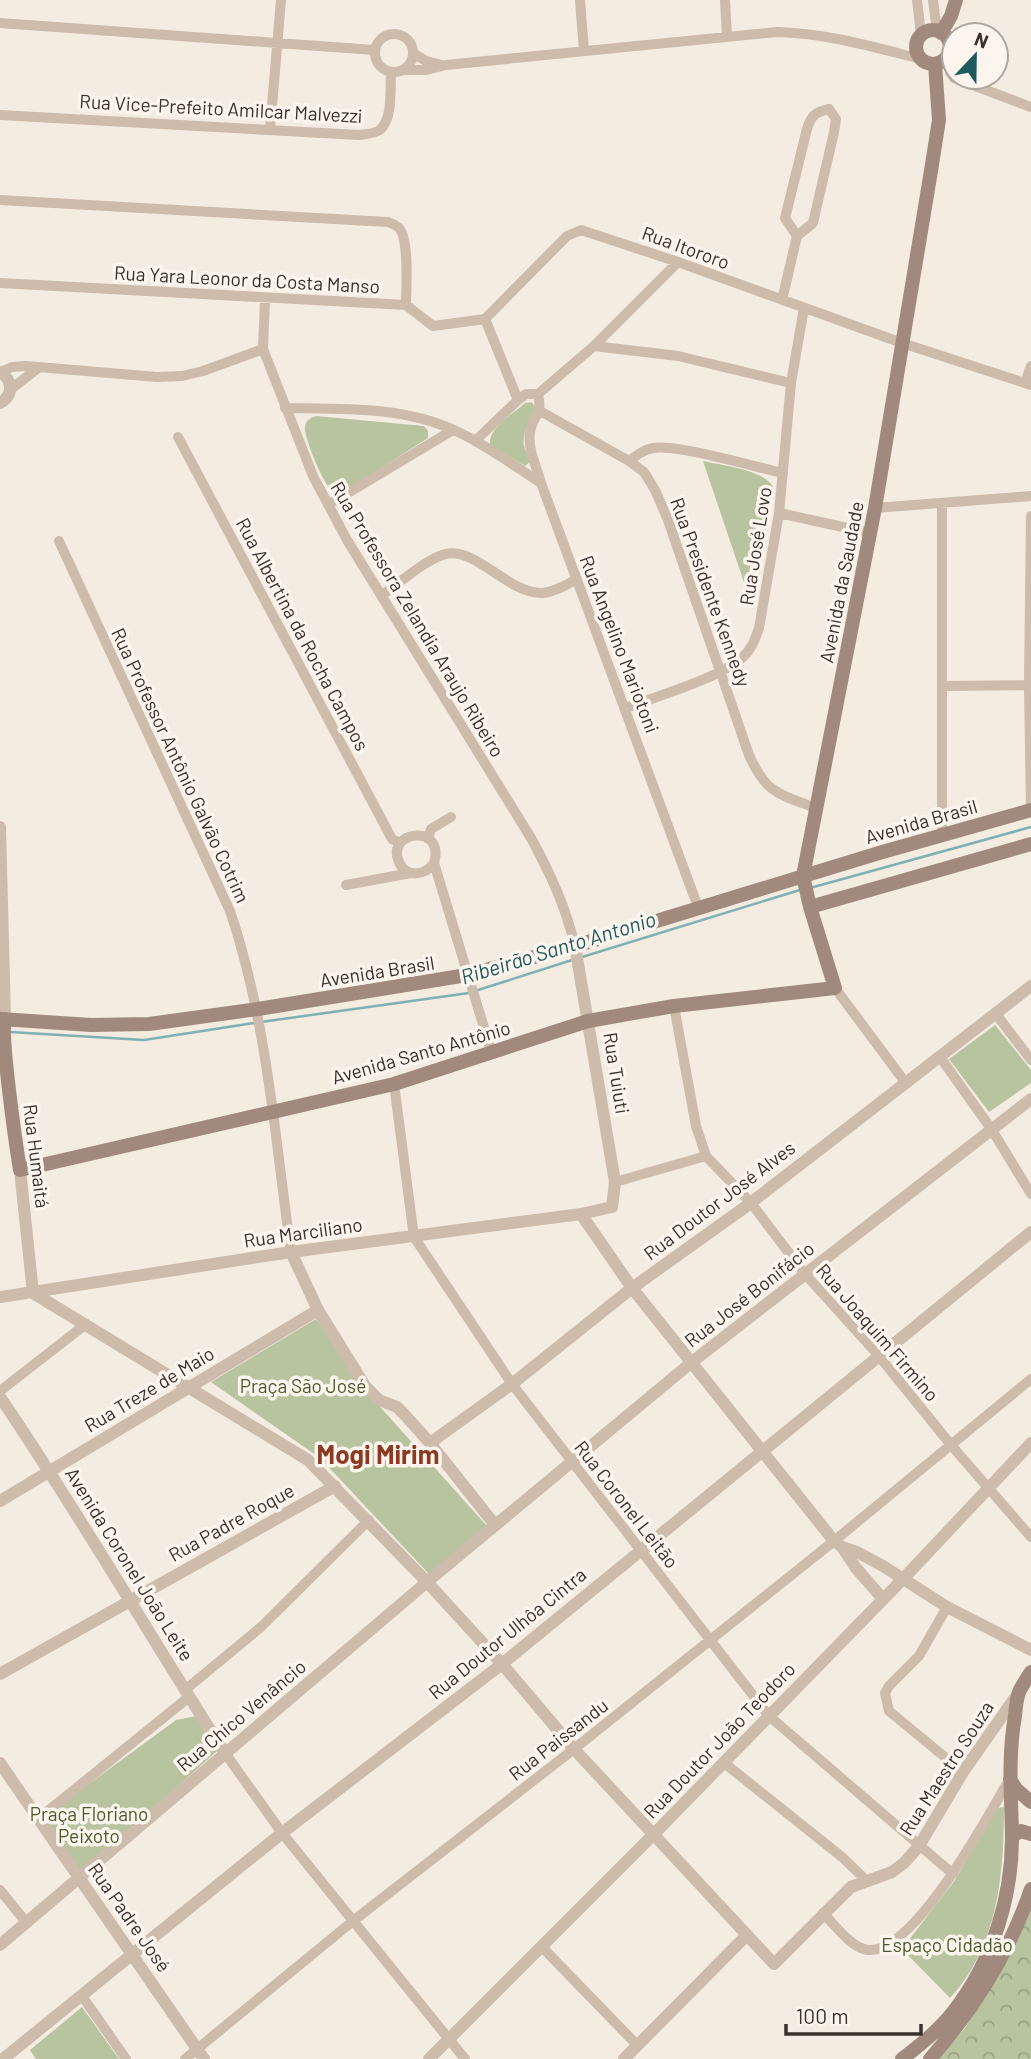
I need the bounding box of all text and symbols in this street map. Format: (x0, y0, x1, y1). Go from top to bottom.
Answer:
north arrow (940, 21, 1010, 91)
text: N (971, 27, 992, 53)
street label: Rua Vice-Prefeito Amilcar Malvezzi (79, 89, 363, 127)
street label: Rua Itororo (639, 221, 733, 273)
street label: Rua Yara Leonor da Costa Manso (114, 261, 380, 297)
street label: Rua Professora Zelandia Araujo Ribeiro (326, 477, 510, 761)
street label: Rua José Lovo (734, 485, 776, 607)
street label: Rua Presidente Kennedy (666, 494, 756, 690)
street label: Avenida da Saudade (814, 499, 868, 665)
street label: Rua Albertina da Rocha Campos (232, 514, 374, 754)
street label: Rua Angelino Mariotoni (576, 552, 664, 736)
street label: Rua Professor Antônio Galvão Cotrim (107, 624, 255, 906)
street label: Avenida Brasil (862, 794, 980, 848)
water label: Ribeirão Santo Antonio (457, 905, 659, 989)
street label: Avenida Brasil (318, 951, 436, 991)
street label: Avenida Santo Antônio (329, 1016, 513, 1088)
street label: Rua Tuiuti (599, 1031, 635, 1115)
street label: Rua Humaitá (19, 1103, 55, 1209)
street label: Rua Doutor José Alves (639, 1136, 799, 1264)
street label: Rua Marciliano (242, 1212, 364, 1252)
street label: Rua José Bonifácio (680, 1236, 818, 1352)
street label: Rua Joaquim Firmino (812, 1258, 944, 1406)
street label: Rua Treze de Maio (80, 1341, 218, 1437)
park label: Praça São José (240, 1374, 366, 1397)
street label: Rua Coronel Leitão (570, 1436, 684, 1572)
district label: Mogi Mirim (317, 1438, 439, 1469)
street label: Avenida Coronel João Leite (61, 1463, 199, 1665)
street label: Rua Padre Roque (164, 1478, 298, 1566)
street label: Rua Doutor Ulhôa Cintra (424, 1562, 590, 1704)
street label: Rua Chico Venâncio (172, 1654, 310, 1776)
street label: Rua Doutor João Teodoro (638, 1657, 800, 1823)
street label: Rua Paissandu (504, 1693, 612, 1785)
street label: Rua Maestro Souza (894, 1697, 998, 1839)
park label: Praça Floriano Peixoto (30, 1802, 148, 1847)
street label: Rua Padre José (84, 1858, 176, 1976)
park label: Espaço Cidadão (881, 1933, 1013, 1956)
scale bar (786, 1993, 921, 2037)
text: 100 m (796, 2003, 849, 2028)

